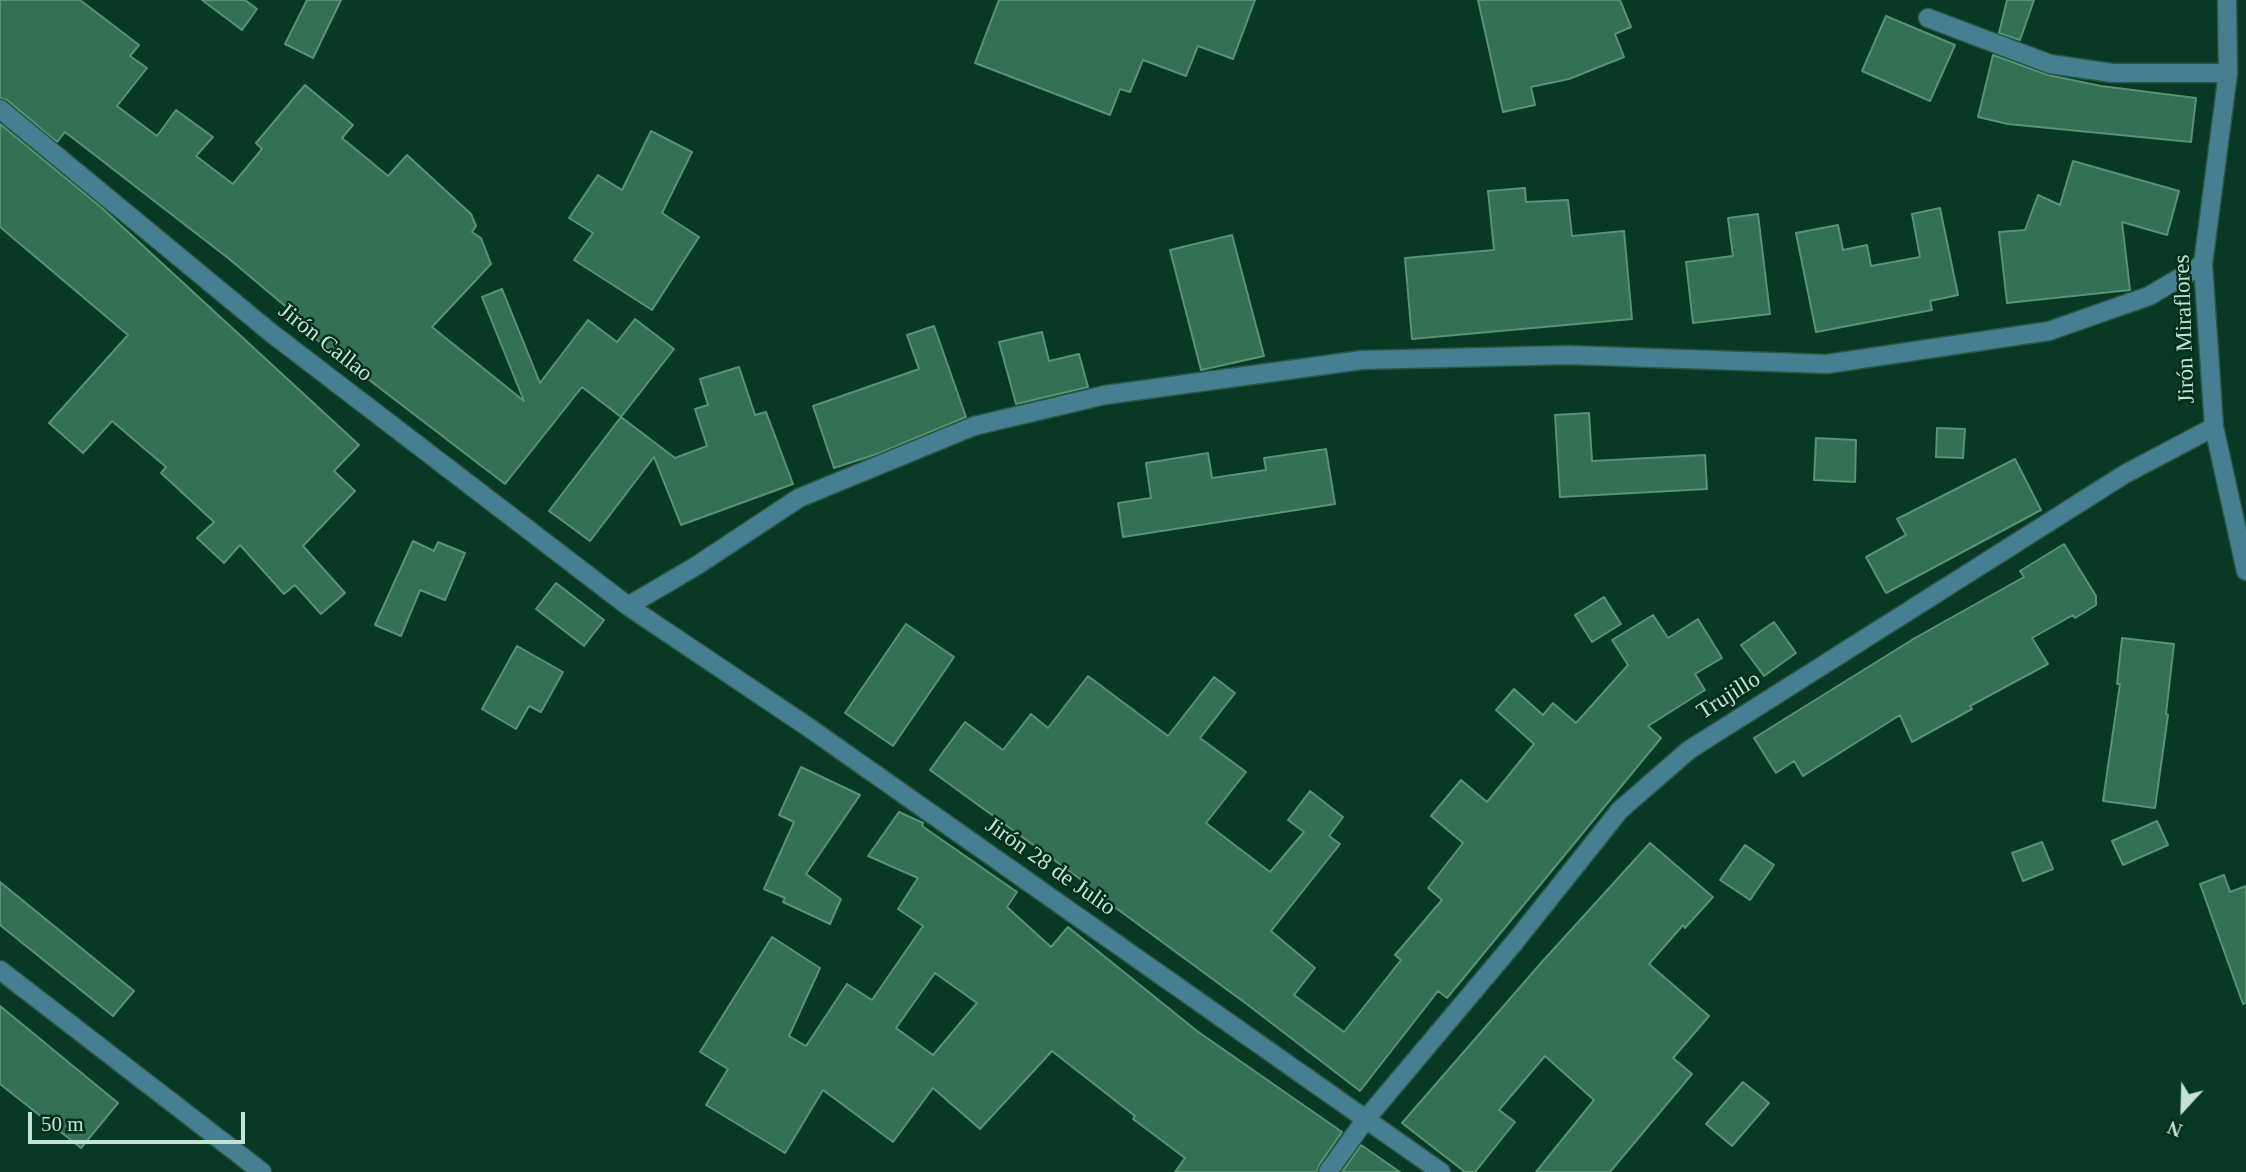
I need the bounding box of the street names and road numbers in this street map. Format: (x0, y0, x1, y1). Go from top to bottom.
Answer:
street label: Jirón Miraflores (2169, 254, 2201, 404)
street label: Jirón Callao (272, 298, 378, 388)
street label: Trujillo (1692, 666, 1766, 726)
street label: Jirón 28 de Julio (980, 812, 1120, 922)

